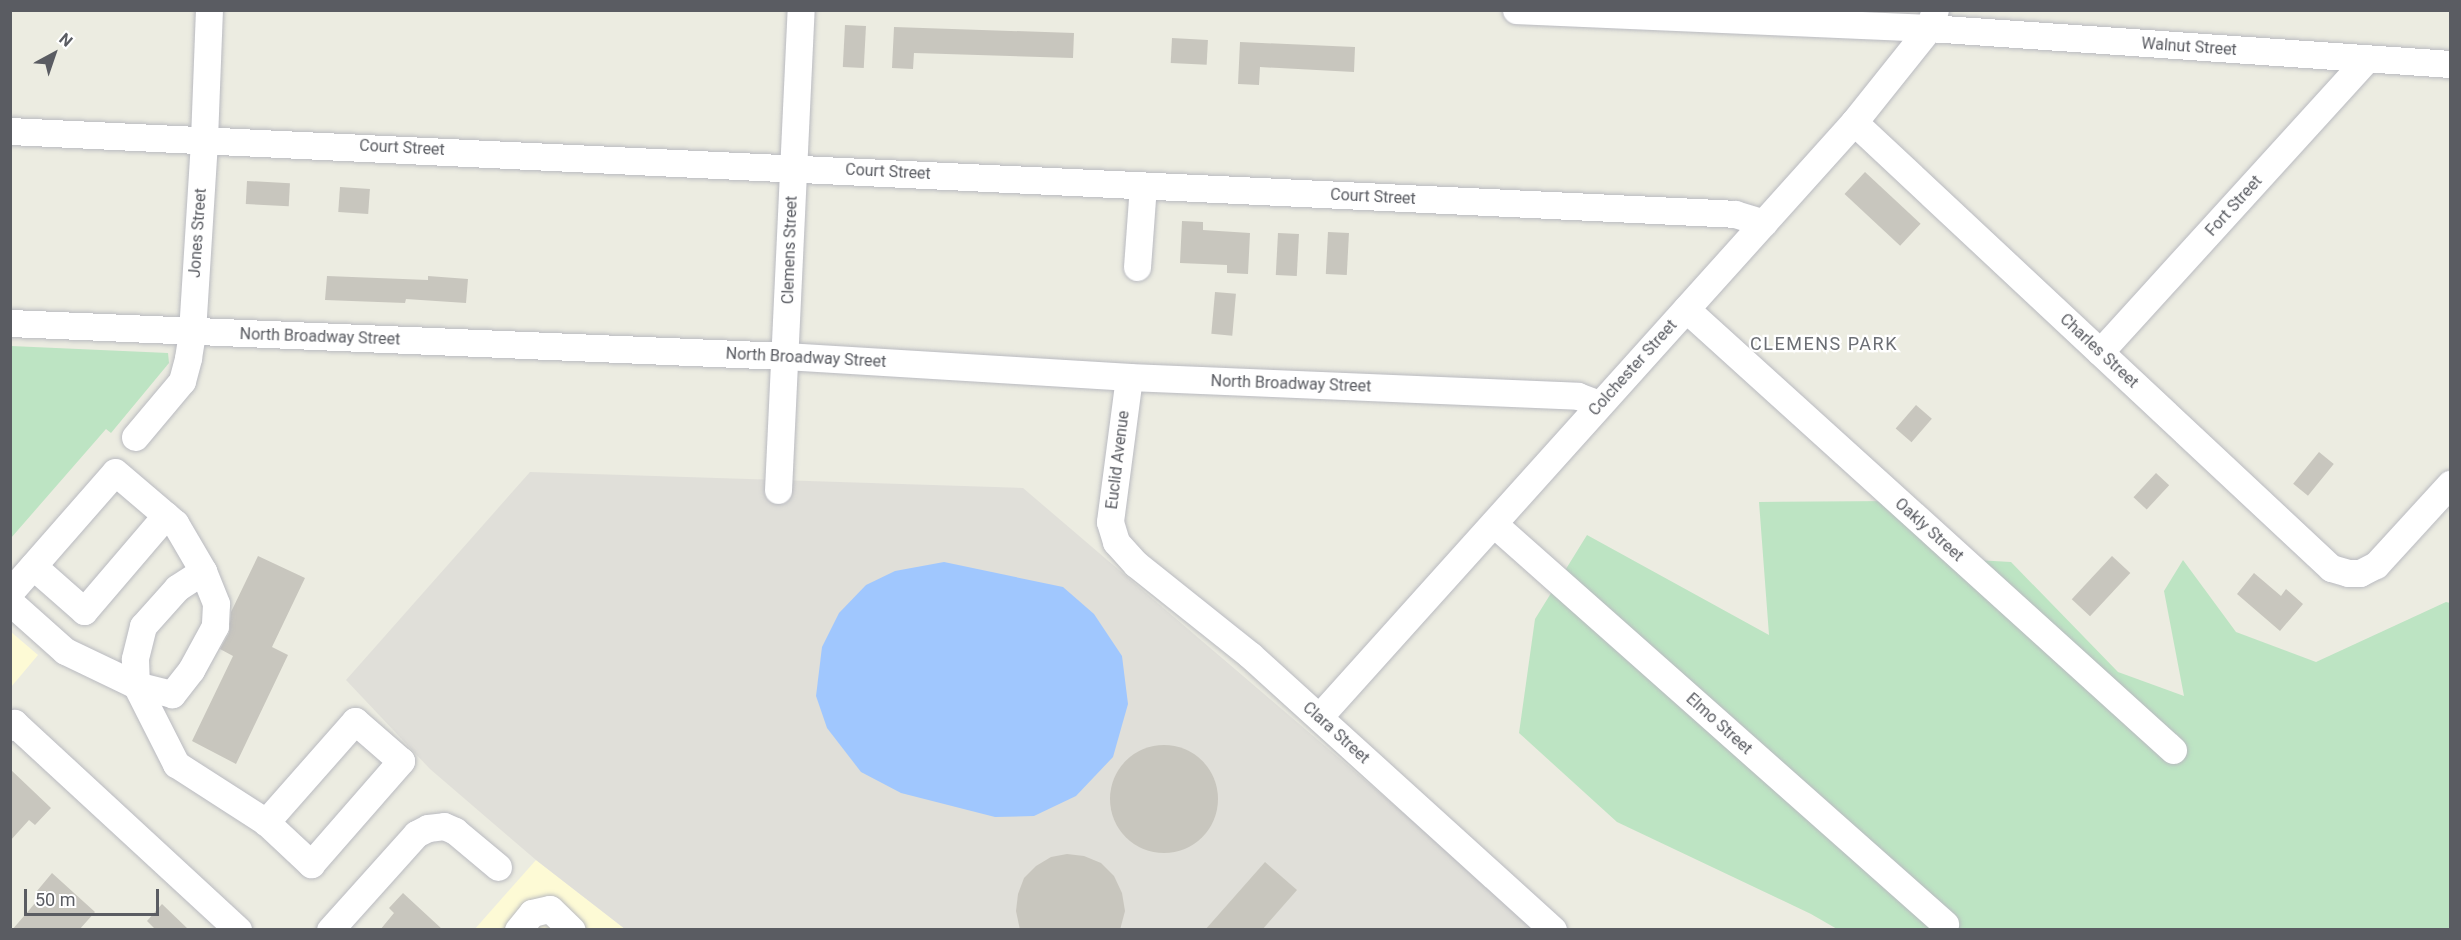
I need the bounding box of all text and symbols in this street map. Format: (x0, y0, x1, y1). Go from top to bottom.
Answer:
north arrow (24, 24, 84, 84)
text: N (55, 29, 76, 51)
street label: Walnut Street (2141, 34, 2237, 60)
street label: Court Street (359, 136, 445, 160)
street label: Court Street (845, 160, 931, 184)
street label: Fort Street (2202, 172, 2266, 240)
street label: Court Street (1330, 185, 1416, 209)
street label: Jones Street (185, 188, 211, 278)
street label: Clemens Street (779, 195, 801, 305)
street label: Charles Street (2056, 310, 2142, 392)
street label: Colchester Street (1585, 316, 1681, 420)
street label: North Broadway Street (239, 325, 401, 349)
district label: CLEMENS PARK (1750, 333, 1898, 355)
street label: North Broadway Street (725, 344, 887, 372)
street label: North Broadway Street (1210, 372, 1372, 396)
street label: Euclid Avenue (1102, 410, 1134, 510)
street label: Oakly Street (1891, 494, 1967, 566)
street label: Elmo Street (1682, 689, 1756, 759)
street label: Clara Street (1299, 698, 1373, 768)
scale bar (27, 877, 162, 915)
text: 50 m (35, 889, 75, 910)

